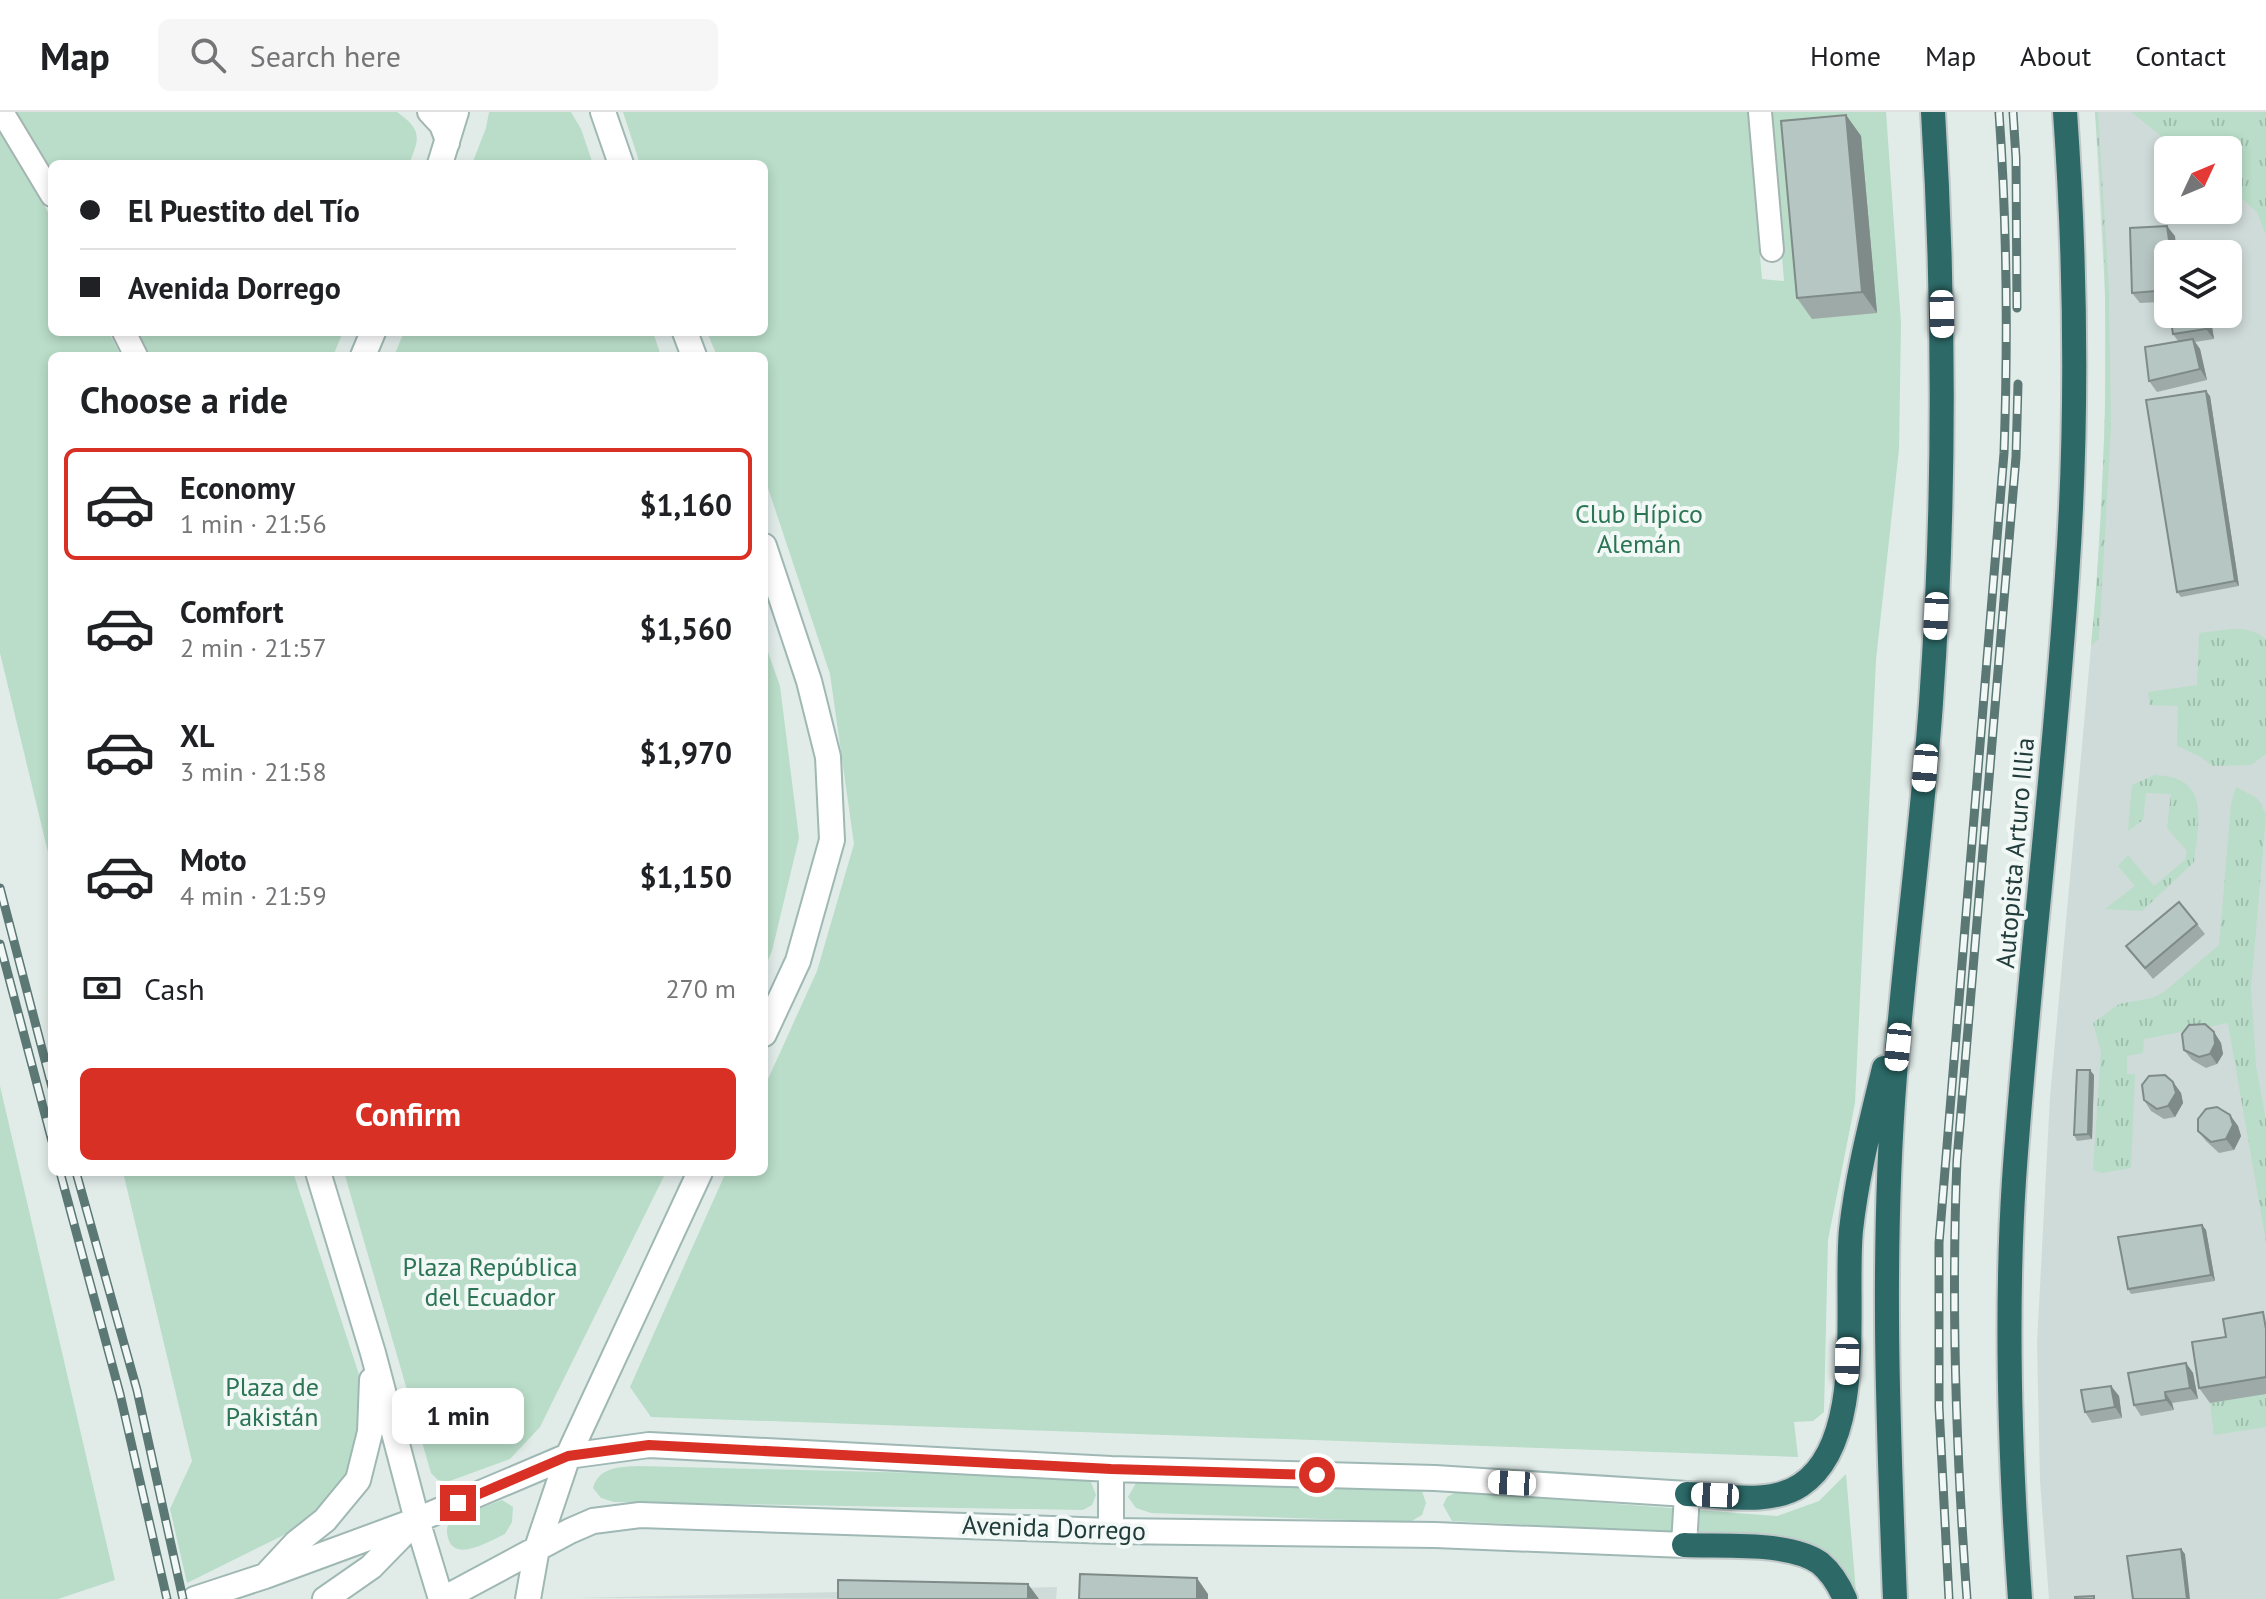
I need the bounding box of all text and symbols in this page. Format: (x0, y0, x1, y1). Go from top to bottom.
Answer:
search box (158, 19, 718, 91)
text: Map (40, 31, 110, 80)
icon: search (186, 33, 230, 77)
text: Search here (250, 36, 401, 75)
text: Home (1810, 37, 1881, 74)
text: Map (1925, 37, 1976, 74)
text: About (2020, 37, 2091, 74)
text: Contact (2135, 37, 2226, 74)
north arrow (2154, 136, 2242, 224)
map controls (2154, 136, 2242, 328)
text: El Puestito del Tío (128, 191, 360, 230)
button: layers (2154, 240, 2242, 328)
text: Avenida Dorrego (128, 268, 341, 307)
car (1930, 290, 1954, 338)
text: Choose a ride (80, 376, 288, 423)
icon: car (84, 468, 156, 540)
text: Economy (180, 468, 295, 507)
text: $1,160 (639, 485, 732, 524)
park label: Club Hípico Alemán (1575, 497, 1703, 560)
text: 1 min · 21:56 (180, 507, 327, 540)
car (1923, 591, 1949, 641)
icon: car (84, 592, 156, 664)
text: Comfort (180, 592, 283, 631)
text: $1,560 (639, 609, 732, 648)
text: 2 min · 21:57 (180, 631, 327, 664)
icon: car (84, 716, 156, 788)
text: XL (180, 716, 214, 755)
text: $1,970 (639, 733, 732, 772)
street label: Autopista Arturo Illia (1988, 736, 2041, 970)
car (1911, 743, 1939, 793)
text: 3 min · 21:58 (180, 755, 327, 788)
icon: car (84, 840, 156, 912)
text: Moto (180, 840, 247, 879)
text: $1,150 (639, 857, 732, 896)
text: 4 min · 21:59 (180, 879, 327, 912)
icon: cash (80, 966, 124, 1010)
text: Cash (144, 969, 205, 1008)
text: 270 m (665, 972, 736, 1005)
car (1884, 1022, 1912, 1072)
button: Confirm (80, 1068, 736, 1160)
park label: Plaza República del Ecuador (402, 1250, 578, 1313)
car (1835, 1337, 1859, 1385)
park label: Plaza de Pakistán (225, 1370, 319, 1433)
callout: 1 min (392, 1387, 524, 1443)
text: 1 min (426, 1399, 490, 1432)
route start (1299, 1457, 1335, 1493)
car (1487, 1470, 1537, 1496)
car (1691, 1482, 1739, 1508)
route end (440, 1485, 476, 1521)
street label: Avenida Dorrego (961, 1508, 1147, 1547)

